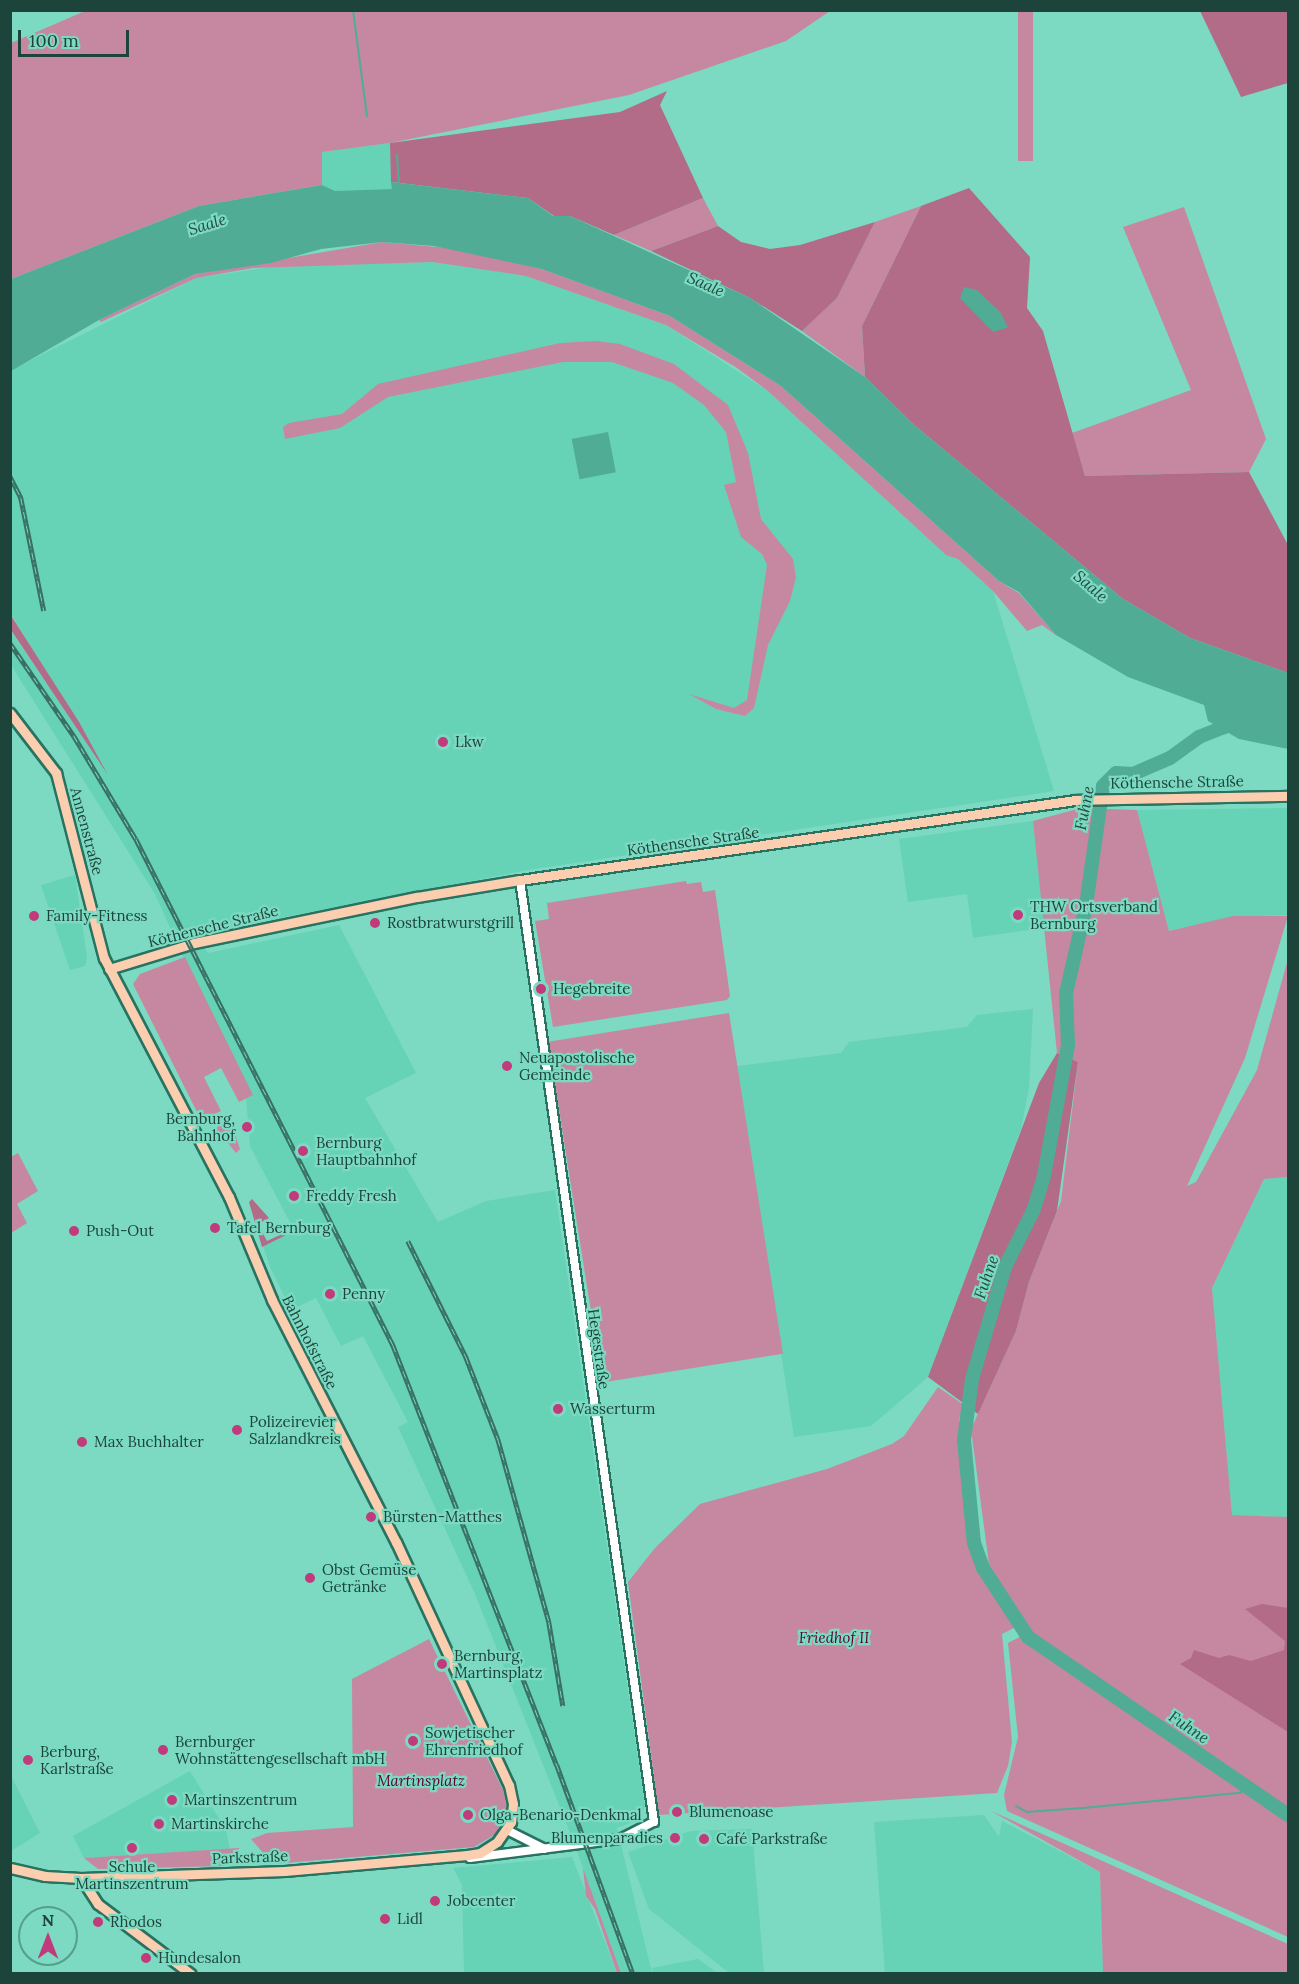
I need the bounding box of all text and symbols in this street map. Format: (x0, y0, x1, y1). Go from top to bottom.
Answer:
scale bar (21, 18, 132, 56)
text: 100 m (29, 29, 79, 52)
water label: Saale (186, 209, 228, 239)
water label: Saale (684, 267, 728, 301)
water label: Saale (1070, 566, 1112, 606)
place label: Lkw (455, 733, 484, 751)
marker: Lkw (436, 735, 450, 749)
street label: Köthensche Straße (1110, 772, 1244, 792)
water label: Fuhne (1070, 784, 1098, 832)
street label: Annenstraße (67, 785, 107, 877)
street label: Köthensche Straße (626, 823, 760, 859)
place label: THW Ortsverband Bernburg (1030, 897, 1158, 932)
street label: Köthensche Straße (146, 901, 280, 951)
place label: Family-Fitness (46, 907, 148, 925)
marker: THW Ortsverband Bernburg (1011, 908, 1025, 922)
marker: Family-Fitness (27, 909, 41, 923)
place label: Rostbratwurstgrill (387, 914, 514, 932)
marker: Rostbratwurstgrill (368, 916, 382, 930)
place label: Hegebreite (553, 980, 630, 998)
marker: Hegebreite (534, 982, 548, 996)
place label: Neuapostolische Gemeinde (519, 1048, 635, 1083)
marker: Neuapostolische Gemeinde (500, 1059, 514, 1073)
place label: Bernburg, Bahnhof (166, 1109, 235, 1144)
marker: Bernburg, Bahnhof (240, 1120, 254, 1134)
place label: Bernburg Hauptbahnhof (316, 1133, 416, 1168)
marker: Bernburg Hauptbahnhof (294, 1142, 312, 1160)
place label: Freddy Fresh (306, 1187, 397, 1205)
marker: Freddy Fresh (287, 1189, 301, 1203)
place label: Tafel Bernburg (227, 1219, 331, 1237)
marker: Tafel Bernburg (208, 1221, 222, 1235)
place label: Push-Out (86, 1222, 154, 1240)
marker: Push-Out (67, 1224, 81, 1238)
water label: Fuhne (970, 1253, 1002, 1301)
place label: Penny (342, 1285, 385, 1303)
marker: Penny (323, 1287, 337, 1301)
street label: Bahnhofstraße (279, 1292, 341, 1392)
street label: Hegestraße (584, 1308, 614, 1390)
place label: Wasserturm (570, 1400, 655, 1418)
marker: Wasserturm (551, 1402, 565, 1416)
place label: Polizeirevier Salzlandkreis (249, 1412, 341, 1447)
marker: Polizeirevier Salzlandkreis (230, 1423, 244, 1437)
place label: Max Buchhalter (94, 1433, 204, 1451)
marker: Max Buchhalter (75, 1435, 89, 1449)
place label: Bürsten-Matthes (383, 1508, 502, 1526)
marker: Bürsten-Matthes (364, 1510, 378, 1524)
place label: Obst Gemüse Getränke (322, 1560, 416, 1595)
marker: Obst Gemüse Getränke (303, 1571, 317, 1585)
park label: Friedhof II (799, 1629, 869, 1647)
place label: Bernburg, Martinsplatz (454, 1646, 542, 1681)
marker: Bernburg, Martinsplatz (435, 1657, 449, 1671)
water label: Fuhne (1165, 1707, 1213, 1747)
place label: Sowjetischer Ehrenfriedhof (425, 1723, 522, 1758)
place label: Bernburger Wohnstättengesellschaft mbH (175, 1732, 385, 1767)
marker: Sowjetischer Ehrenfriedhof (406, 1734, 420, 1748)
place label: Berburg, Karlstraße (40, 1742, 114, 1777)
marker: Bernburger Wohnstättengesellschaft mbH (156, 1743, 170, 1757)
marker: Berburg, Karlstraße (21, 1753, 35, 1767)
park label: Martinsplatz (377, 1772, 465, 1790)
place label: Martinszentrum (184, 1791, 298, 1809)
marker: Martinszentrum (165, 1793, 179, 1807)
place label: Blumenoase (689, 1803, 773, 1821)
marker: Blumenoase (670, 1805, 684, 1819)
place label: Olga-Benario-Denkmal (480, 1806, 642, 1824)
marker: Olga-Benario-Denkmal (461, 1808, 475, 1822)
place label: Martinskirche (171, 1815, 269, 1833)
marker: Martinskirche (152, 1817, 166, 1831)
place label: Blumenparadies (551, 1829, 663, 1847)
place label: Café Parkstraße (716, 1830, 828, 1848)
marker: Blumenparadies (668, 1831, 682, 1845)
marker: Café Parkstraße (697, 1832, 711, 1846)
marker: Schule Martinszentrum (125, 1841, 139, 1855)
street label: Parkstraße (211, 1847, 289, 1867)
place label: Schule Martinszentrum (75, 1857, 189, 1892)
place label: Jobcenter (447, 1892, 515, 1910)
marker: Jobcenter (428, 1894, 442, 1908)
north arrow (18, 1906, 78, 1966)
text: N (42, 1910, 54, 1930)
place label: Lidl (397, 1910, 423, 1928)
marker: Lidl (378, 1912, 392, 1926)
place label: Rhodos (110, 1913, 162, 1931)
marker: Rhodos (91, 1915, 105, 1929)
place label: Hundesalon (158, 1949, 241, 1967)
marker: Hundesalon (139, 1951, 153, 1965)

